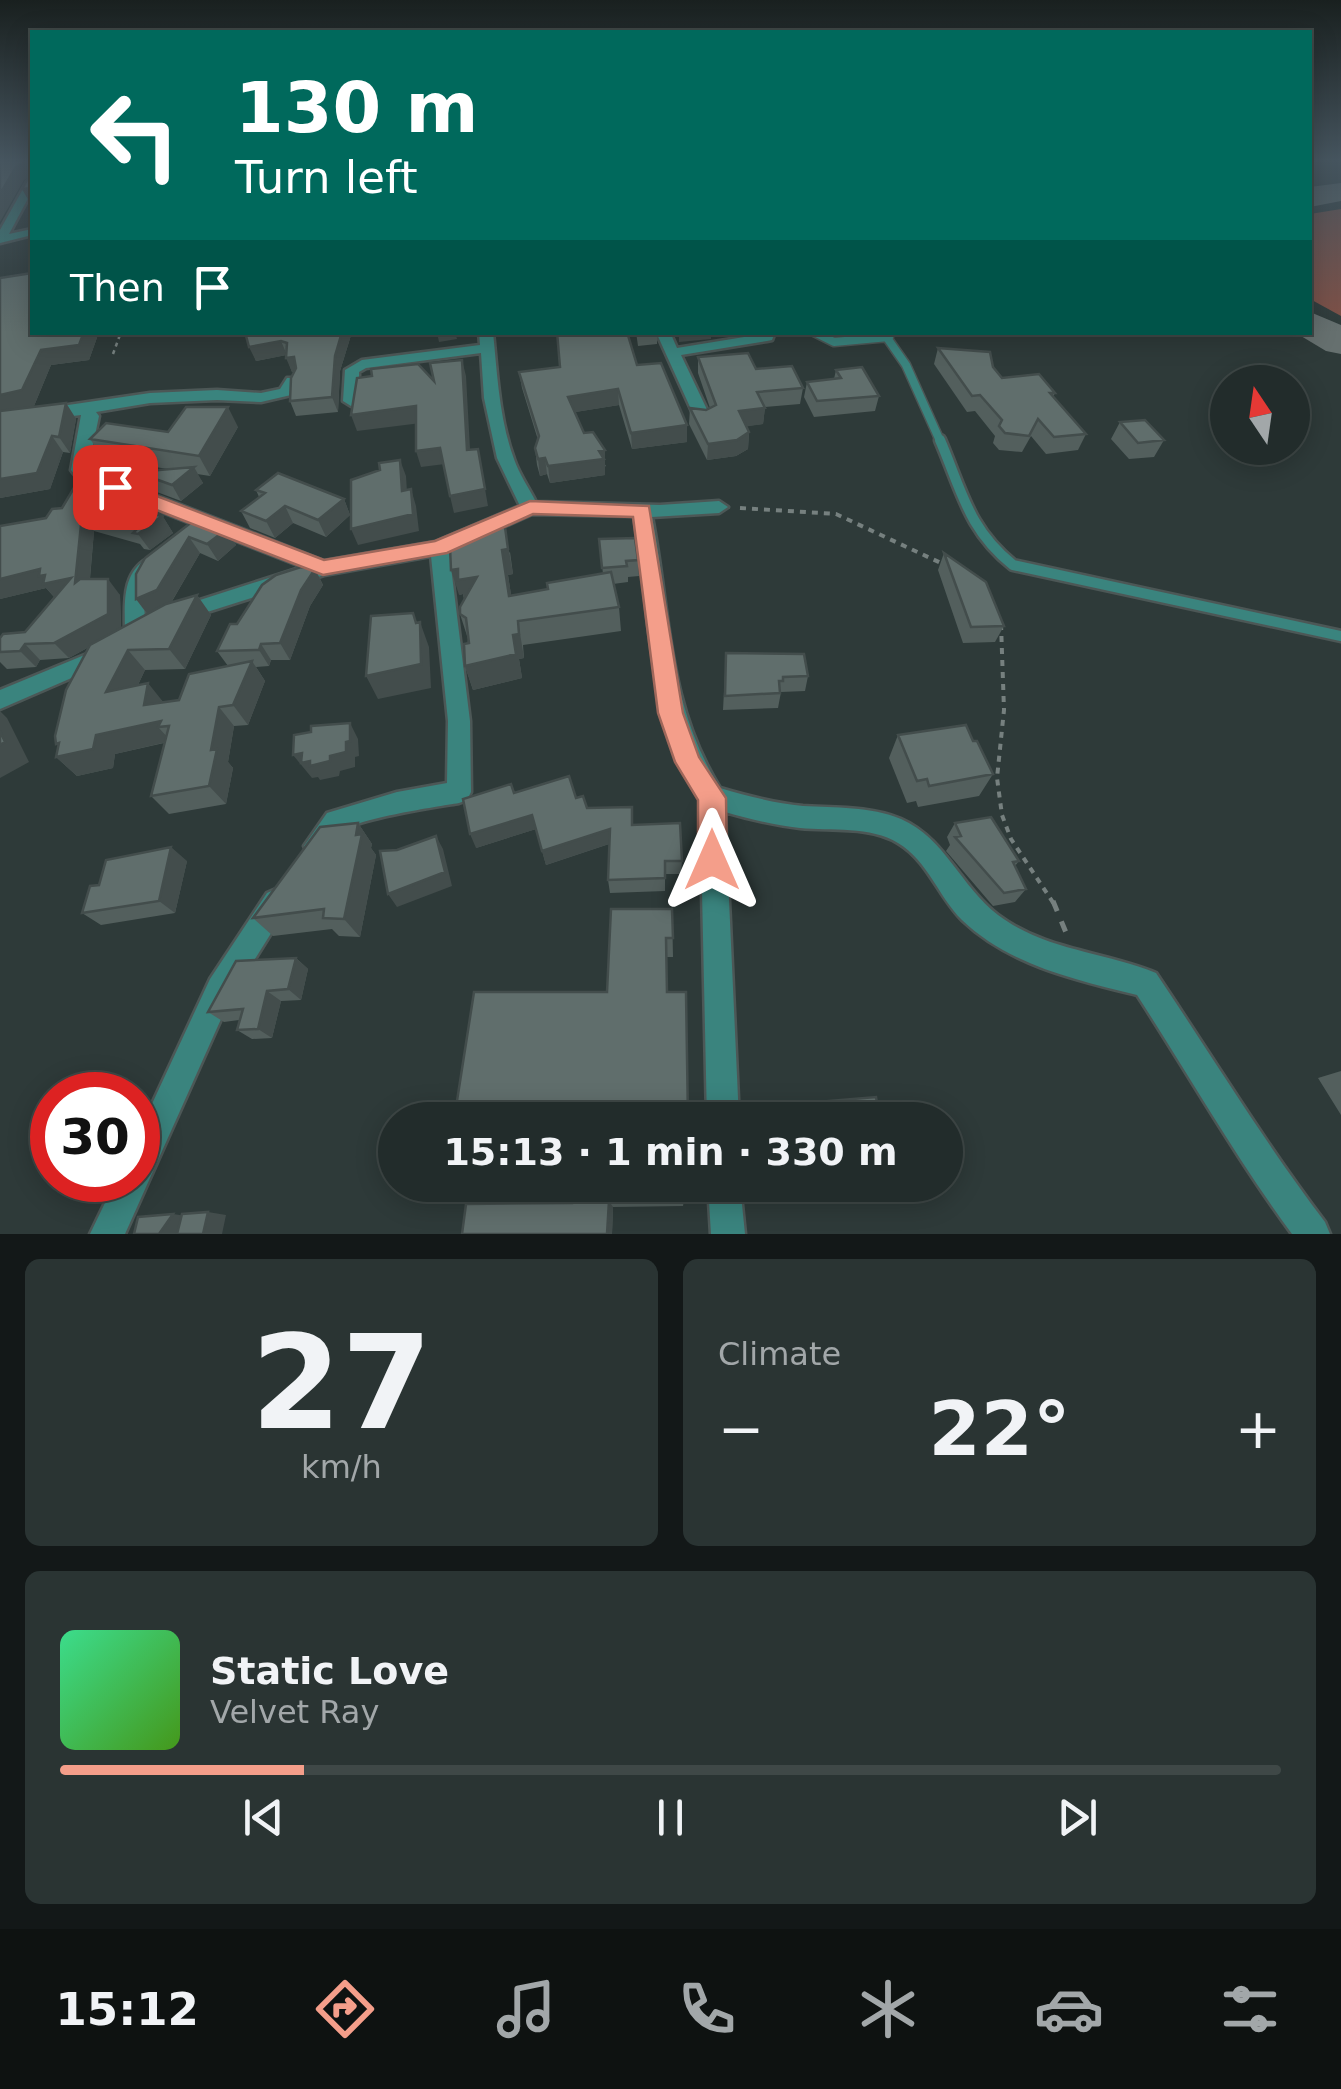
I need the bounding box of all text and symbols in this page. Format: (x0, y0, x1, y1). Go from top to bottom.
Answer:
text: 130 m (235, 67, 478, 149)
icon: left (70, 70, 200, 200)
text: Turn left (235, 151, 418, 204)
icon: arrive (185, 260, 240, 315)
text: Then (70, 266, 165, 310)
north arrow (1210, 365, 1310, 465)
map controls (1210, 365, 1310, 465)
pin (73, 445, 158, 530)
icon: arrive (88, 460, 143, 515)
position arrow (660, 808, 764, 912)
speed limit sign: 30 (30, 1072, 160, 1202)
text: 15:13 · 1 min · 330 m (443, 1130, 898, 1174)
text: 27 (251, 1307, 432, 1459)
text: Climate (718, 1335, 841, 1373)
text: 22° (929, 1385, 1070, 1473)
text: − (718, 1397, 764, 1461)
text: + (1235, 1397, 1281, 1461)
text: km/h (301, 1448, 382, 1486)
text: Static Love (210, 1649, 449, 1693)
text: Velvet Ray (210, 1693, 379, 1731)
icon: previous (236, 1790, 291, 1845)
icon: pause (643, 1790, 698, 1845)
icon: next (1050, 1790, 1105, 1845)
icon: directions (310, 1974, 380, 2044)
icon: music (491, 1974, 561, 2044)
icon: phone (672, 1974, 742, 2044)
icon: climate (853, 1974, 923, 2044)
icon: car (1034, 1974, 1104, 2044)
icon: filters (1215, 1974, 1285, 2044)
text: 15:12 (56, 1983, 199, 2036)

